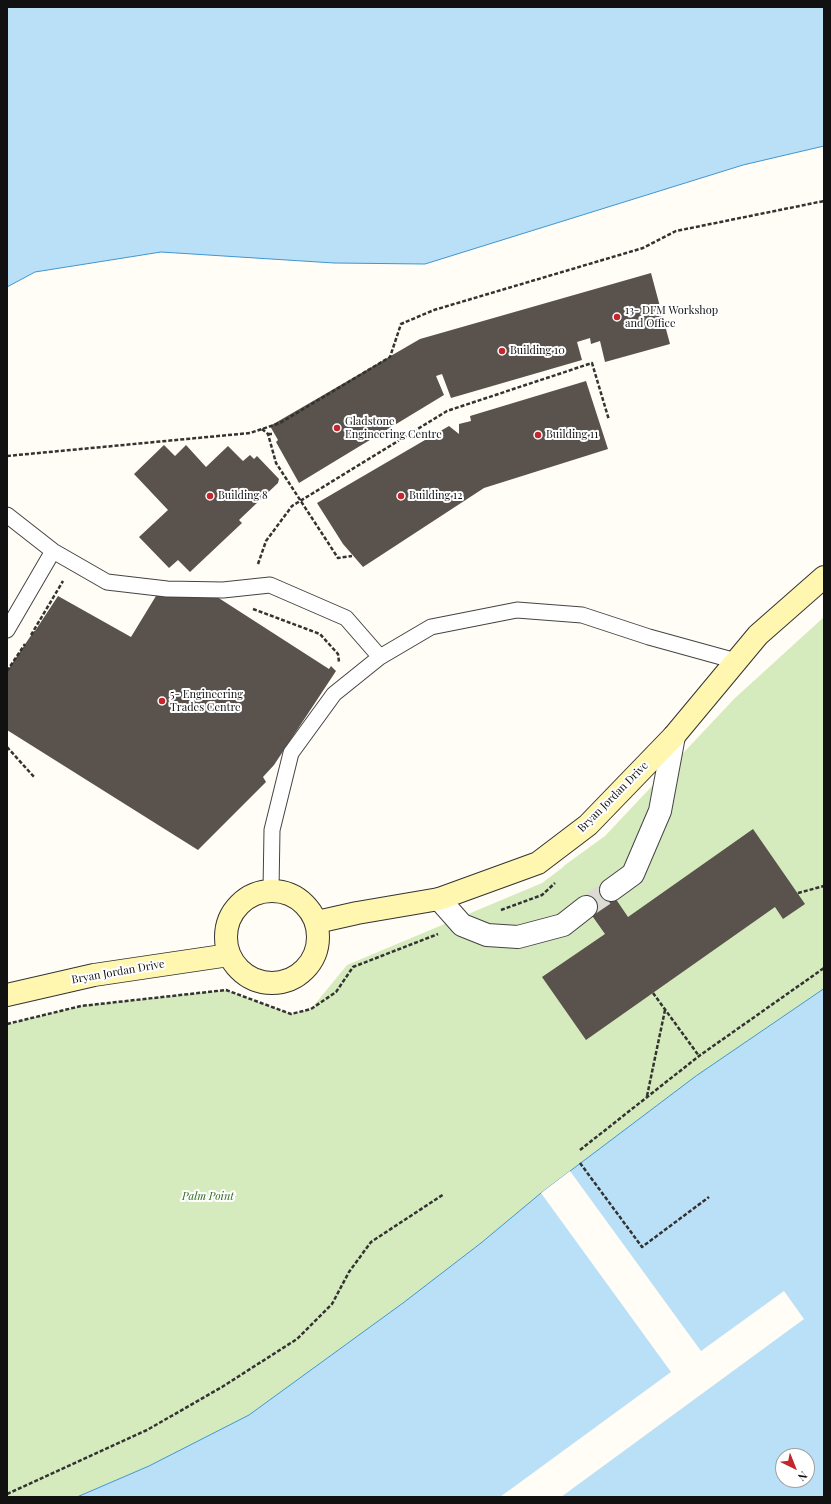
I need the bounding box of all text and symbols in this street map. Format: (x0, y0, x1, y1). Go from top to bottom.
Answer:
place label: 13- DFM Workshop and Office (625, 304, 718, 330)
marker: 13- DFM Workshop and Office (612, 312, 622, 322)
place label: Building 10 (510, 344, 565, 358)
marker: Building 10 (497, 346, 507, 356)
place label: Gladstone Engineering Centre (345, 415, 442, 441)
marker: Gladstone Engineering Centre (332, 423, 342, 433)
place label: Building 11 (546, 428, 598, 442)
marker: Building 11 (533, 430, 543, 440)
place label: Building 8 (218, 489, 268, 503)
place label: Building 12 (409, 489, 462, 503)
marker: Building 8 (205, 491, 215, 501)
marker: Building 12 (396, 491, 406, 501)
place label: 5- Engineering Trades Centre (170, 688, 243, 714)
marker: 5- Engineering Trades Centre (157, 696, 167, 706)
street label: Bryan Jordan Drive (575, 759, 651, 835)
street label: Bryan Jordan Drive (71, 957, 165, 987)
park label: Palm Point (182, 1190, 234, 1204)
north arrow (775, 1448, 815, 1488)
text: N (795, 1468, 811, 1485)

